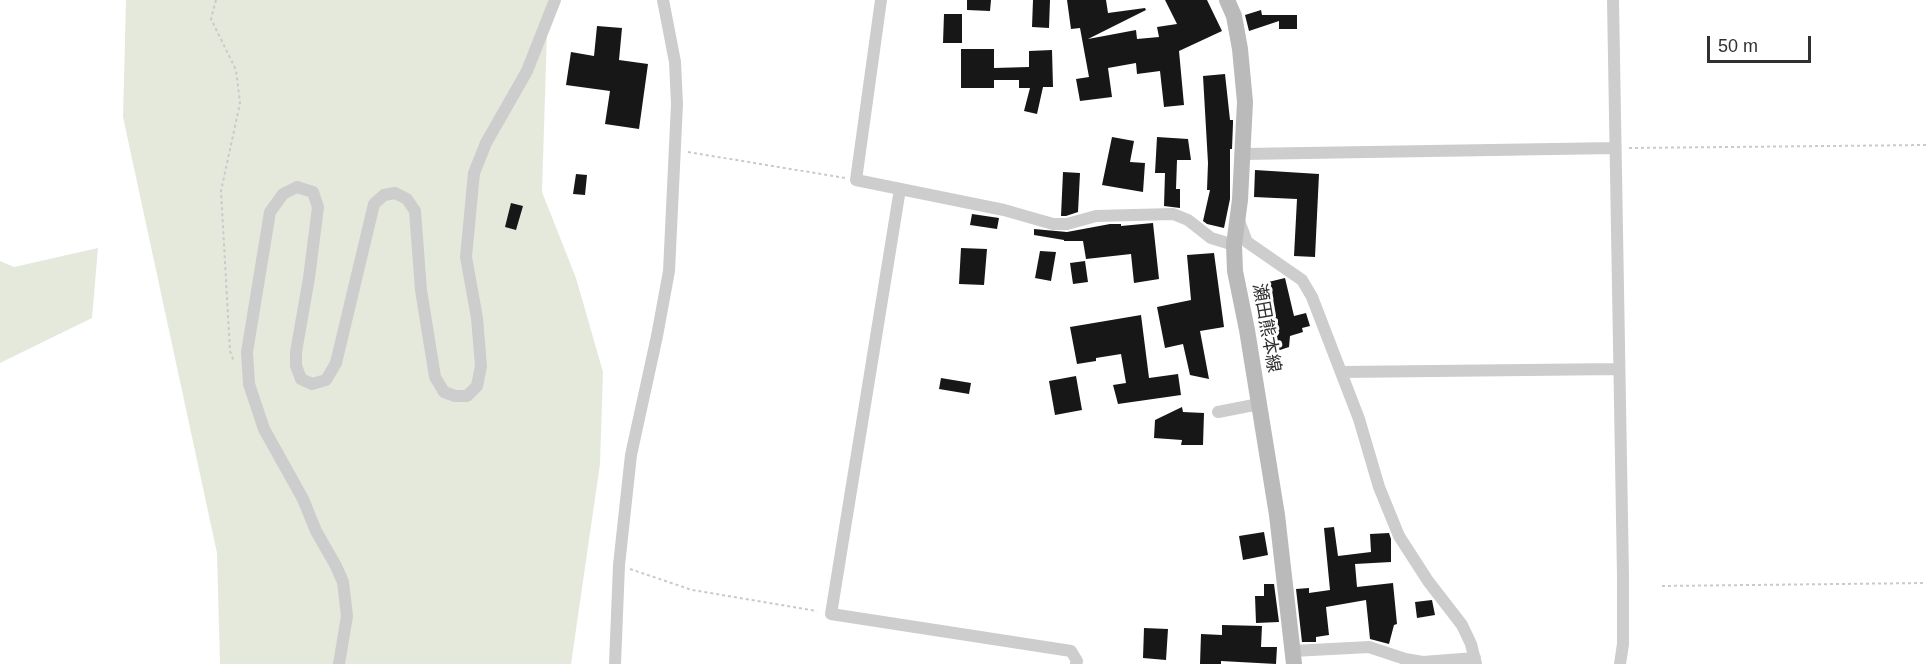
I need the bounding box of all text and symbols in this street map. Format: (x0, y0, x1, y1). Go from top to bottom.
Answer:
scale bar (1710, 24, 1814, 62)
text: 50 m (1718, 36, 1758, 56)
street label: 瀬田熊本線 (1248, 282, 1284, 374)

